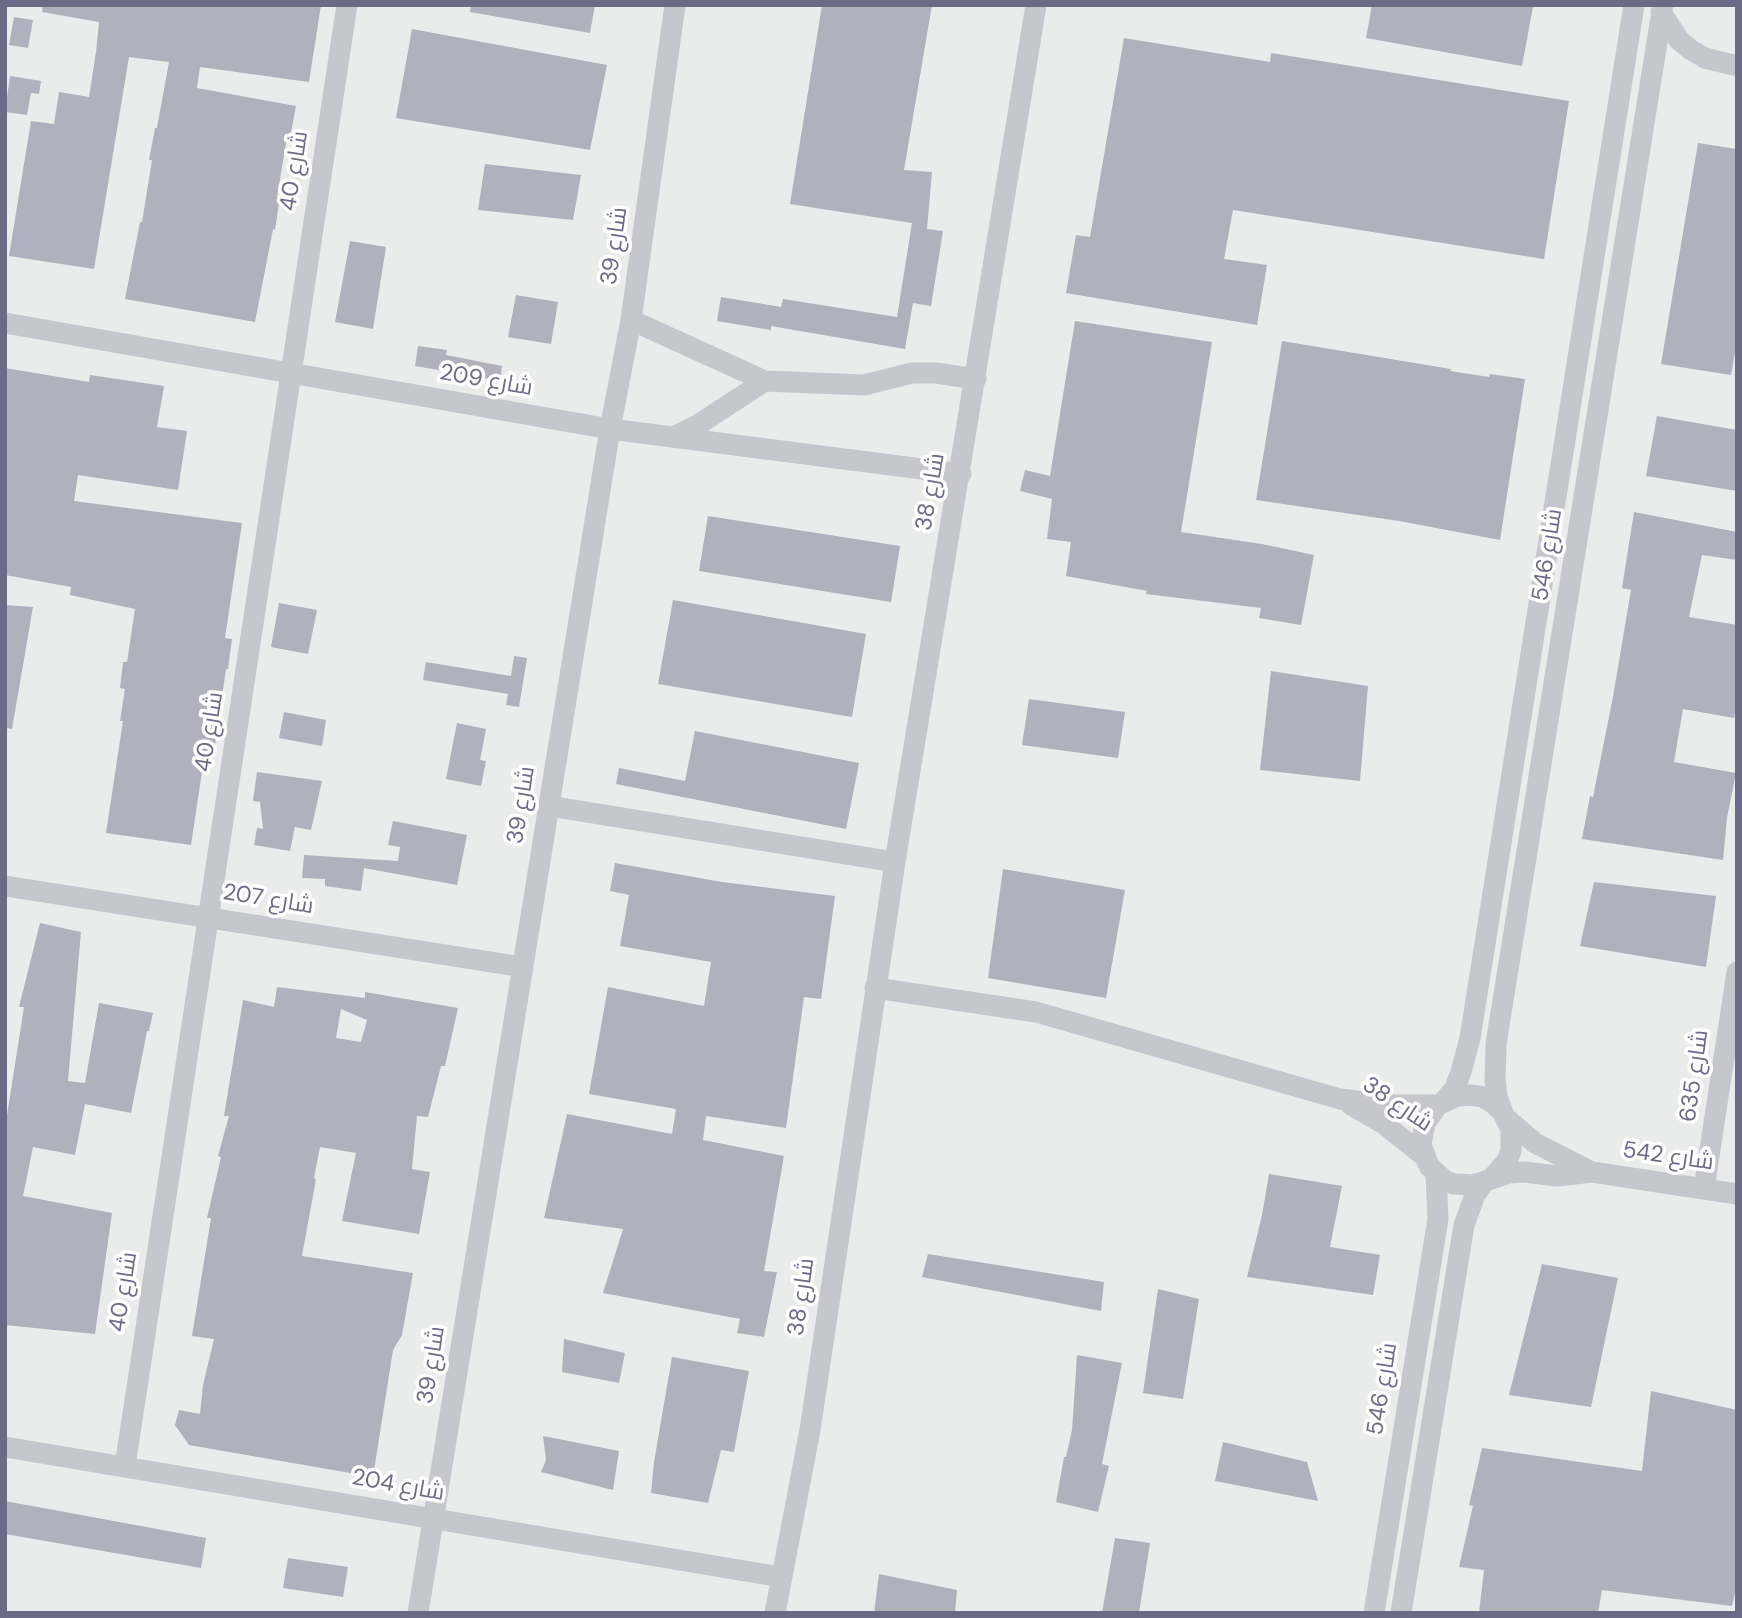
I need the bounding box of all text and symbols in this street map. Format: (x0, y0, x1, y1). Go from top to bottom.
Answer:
street label: شارع 40 (275, 129, 315, 213)
street label: شارع 39 (596, 205, 634, 287)
street label: شارع 209 (437, 359, 535, 403)
street label: شارع 38 (911, 451, 951, 533)
street label: شارع 546 (1527, 507, 1569, 603)
street label: شارع 40 (190, 690, 230, 774)
street label: شارع 39 (502, 764, 542, 846)
street label: شارع 207 (221, 879, 315, 921)
street label: شارع 635 (1675, 1028, 1715, 1124)
street label: شارع 38 (1357, 1072, 1437, 1138)
street label: شارع 542 (1621, 1137, 1715, 1177)
street label: شارع 40 (104, 1250, 144, 1334)
street label: شارع 38 (783, 1256, 821, 1338)
street label: شارع 39 (412, 1324, 452, 1406)
street label: شارع 546 (1362, 1341, 1404, 1437)
street label: شارع 204 (350, 1464, 446, 1508)

